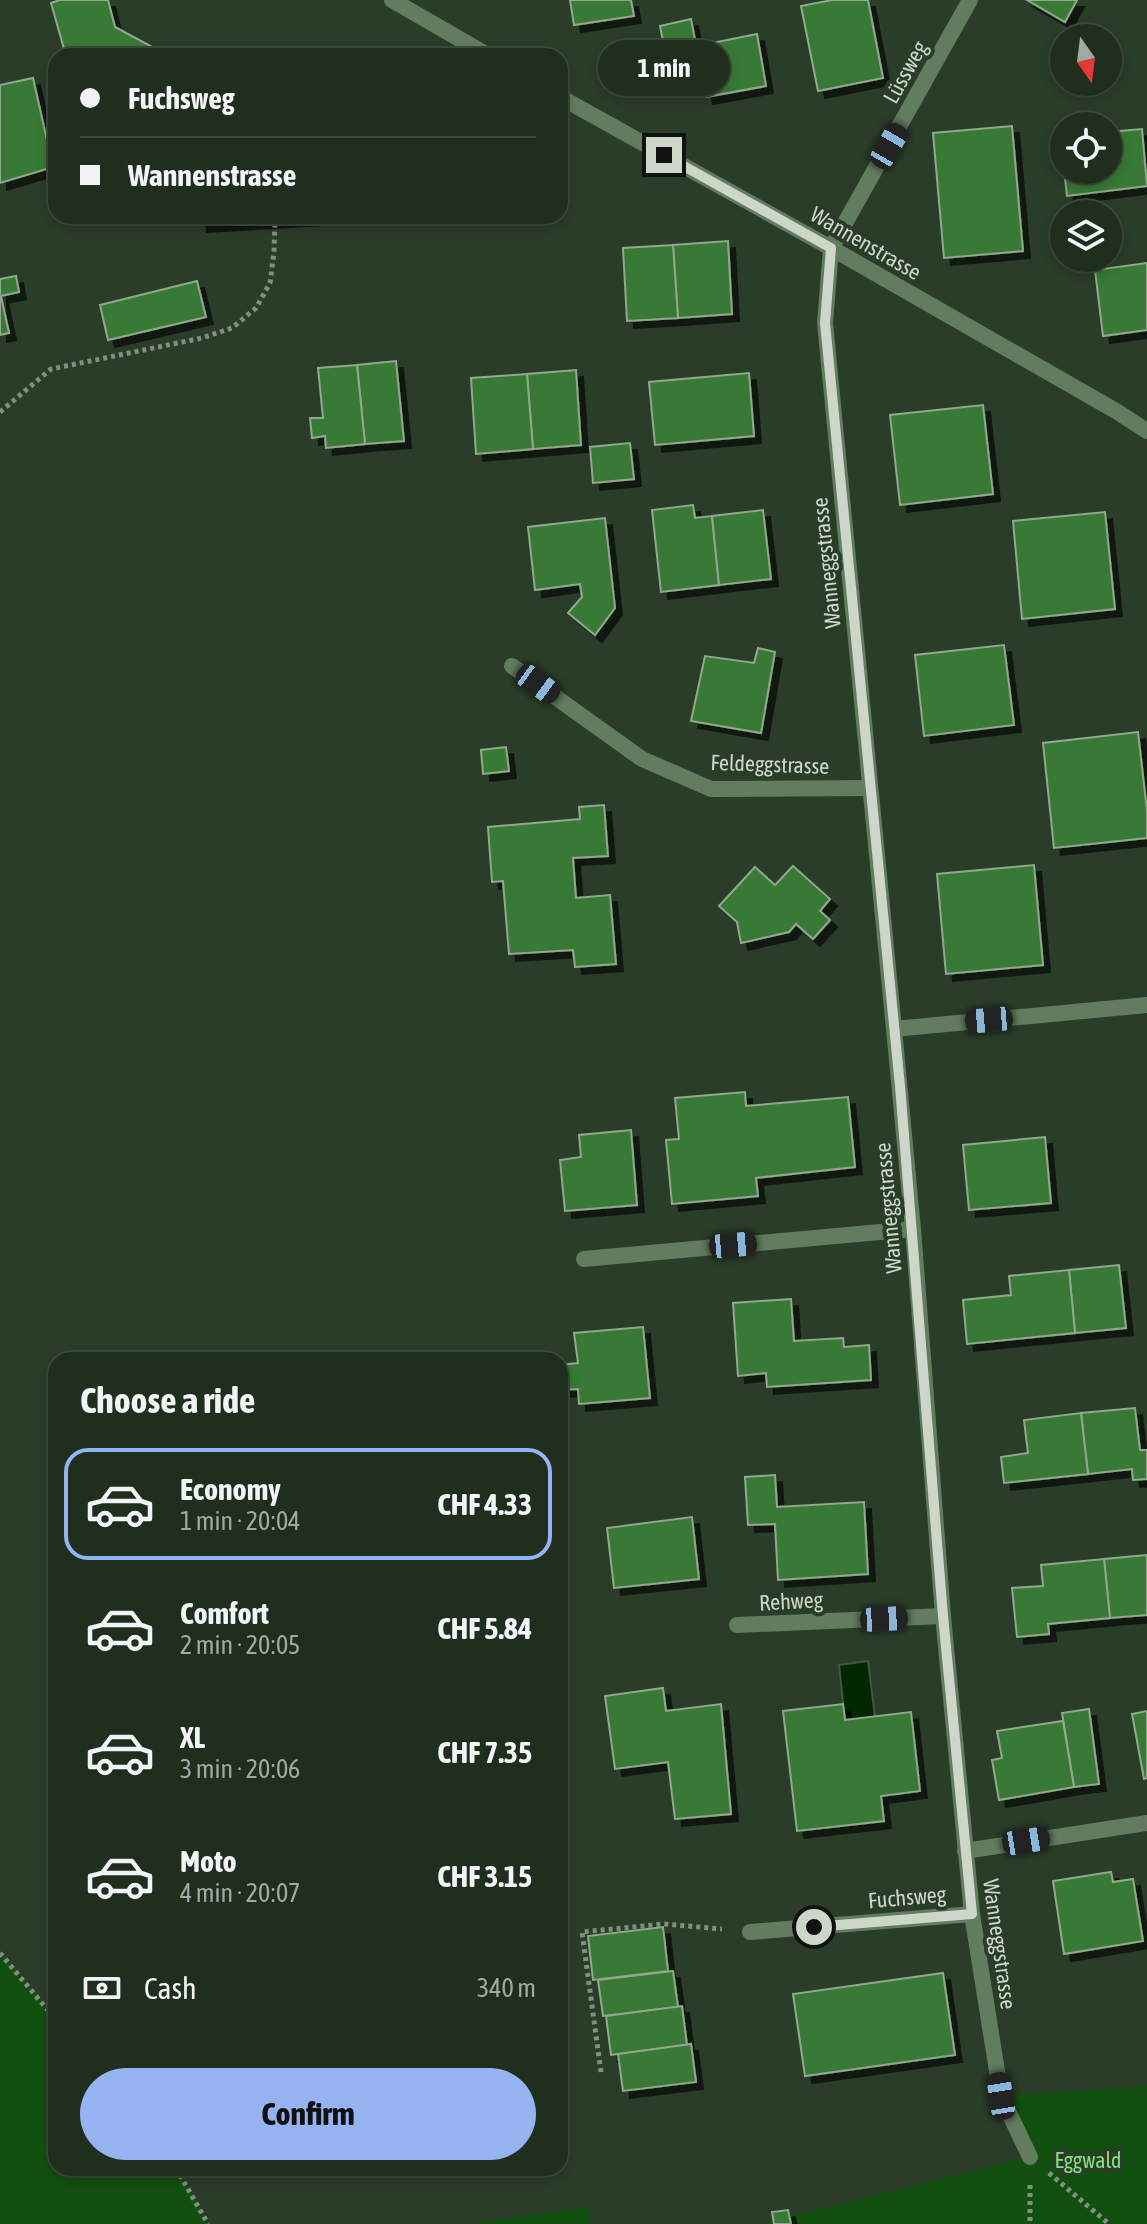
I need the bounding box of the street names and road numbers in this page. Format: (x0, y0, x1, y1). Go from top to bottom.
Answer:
street label: Lüssweg (877, 36, 933, 108)
street label: Wannenstrasse (806, 201, 926, 285)
street label: Wanneggstrasse (806, 496, 846, 630)
street label: Feldeggstrasse (710, 749, 830, 779)
street label: Wanneggstrasse (869, 1141, 907, 1275)
street label: Rehweg (758, 1586, 824, 1616)
street label: Wanneggstrasse (978, 1877, 1022, 2011)
street label: Fuchsweg (867, 1881, 948, 1913)

